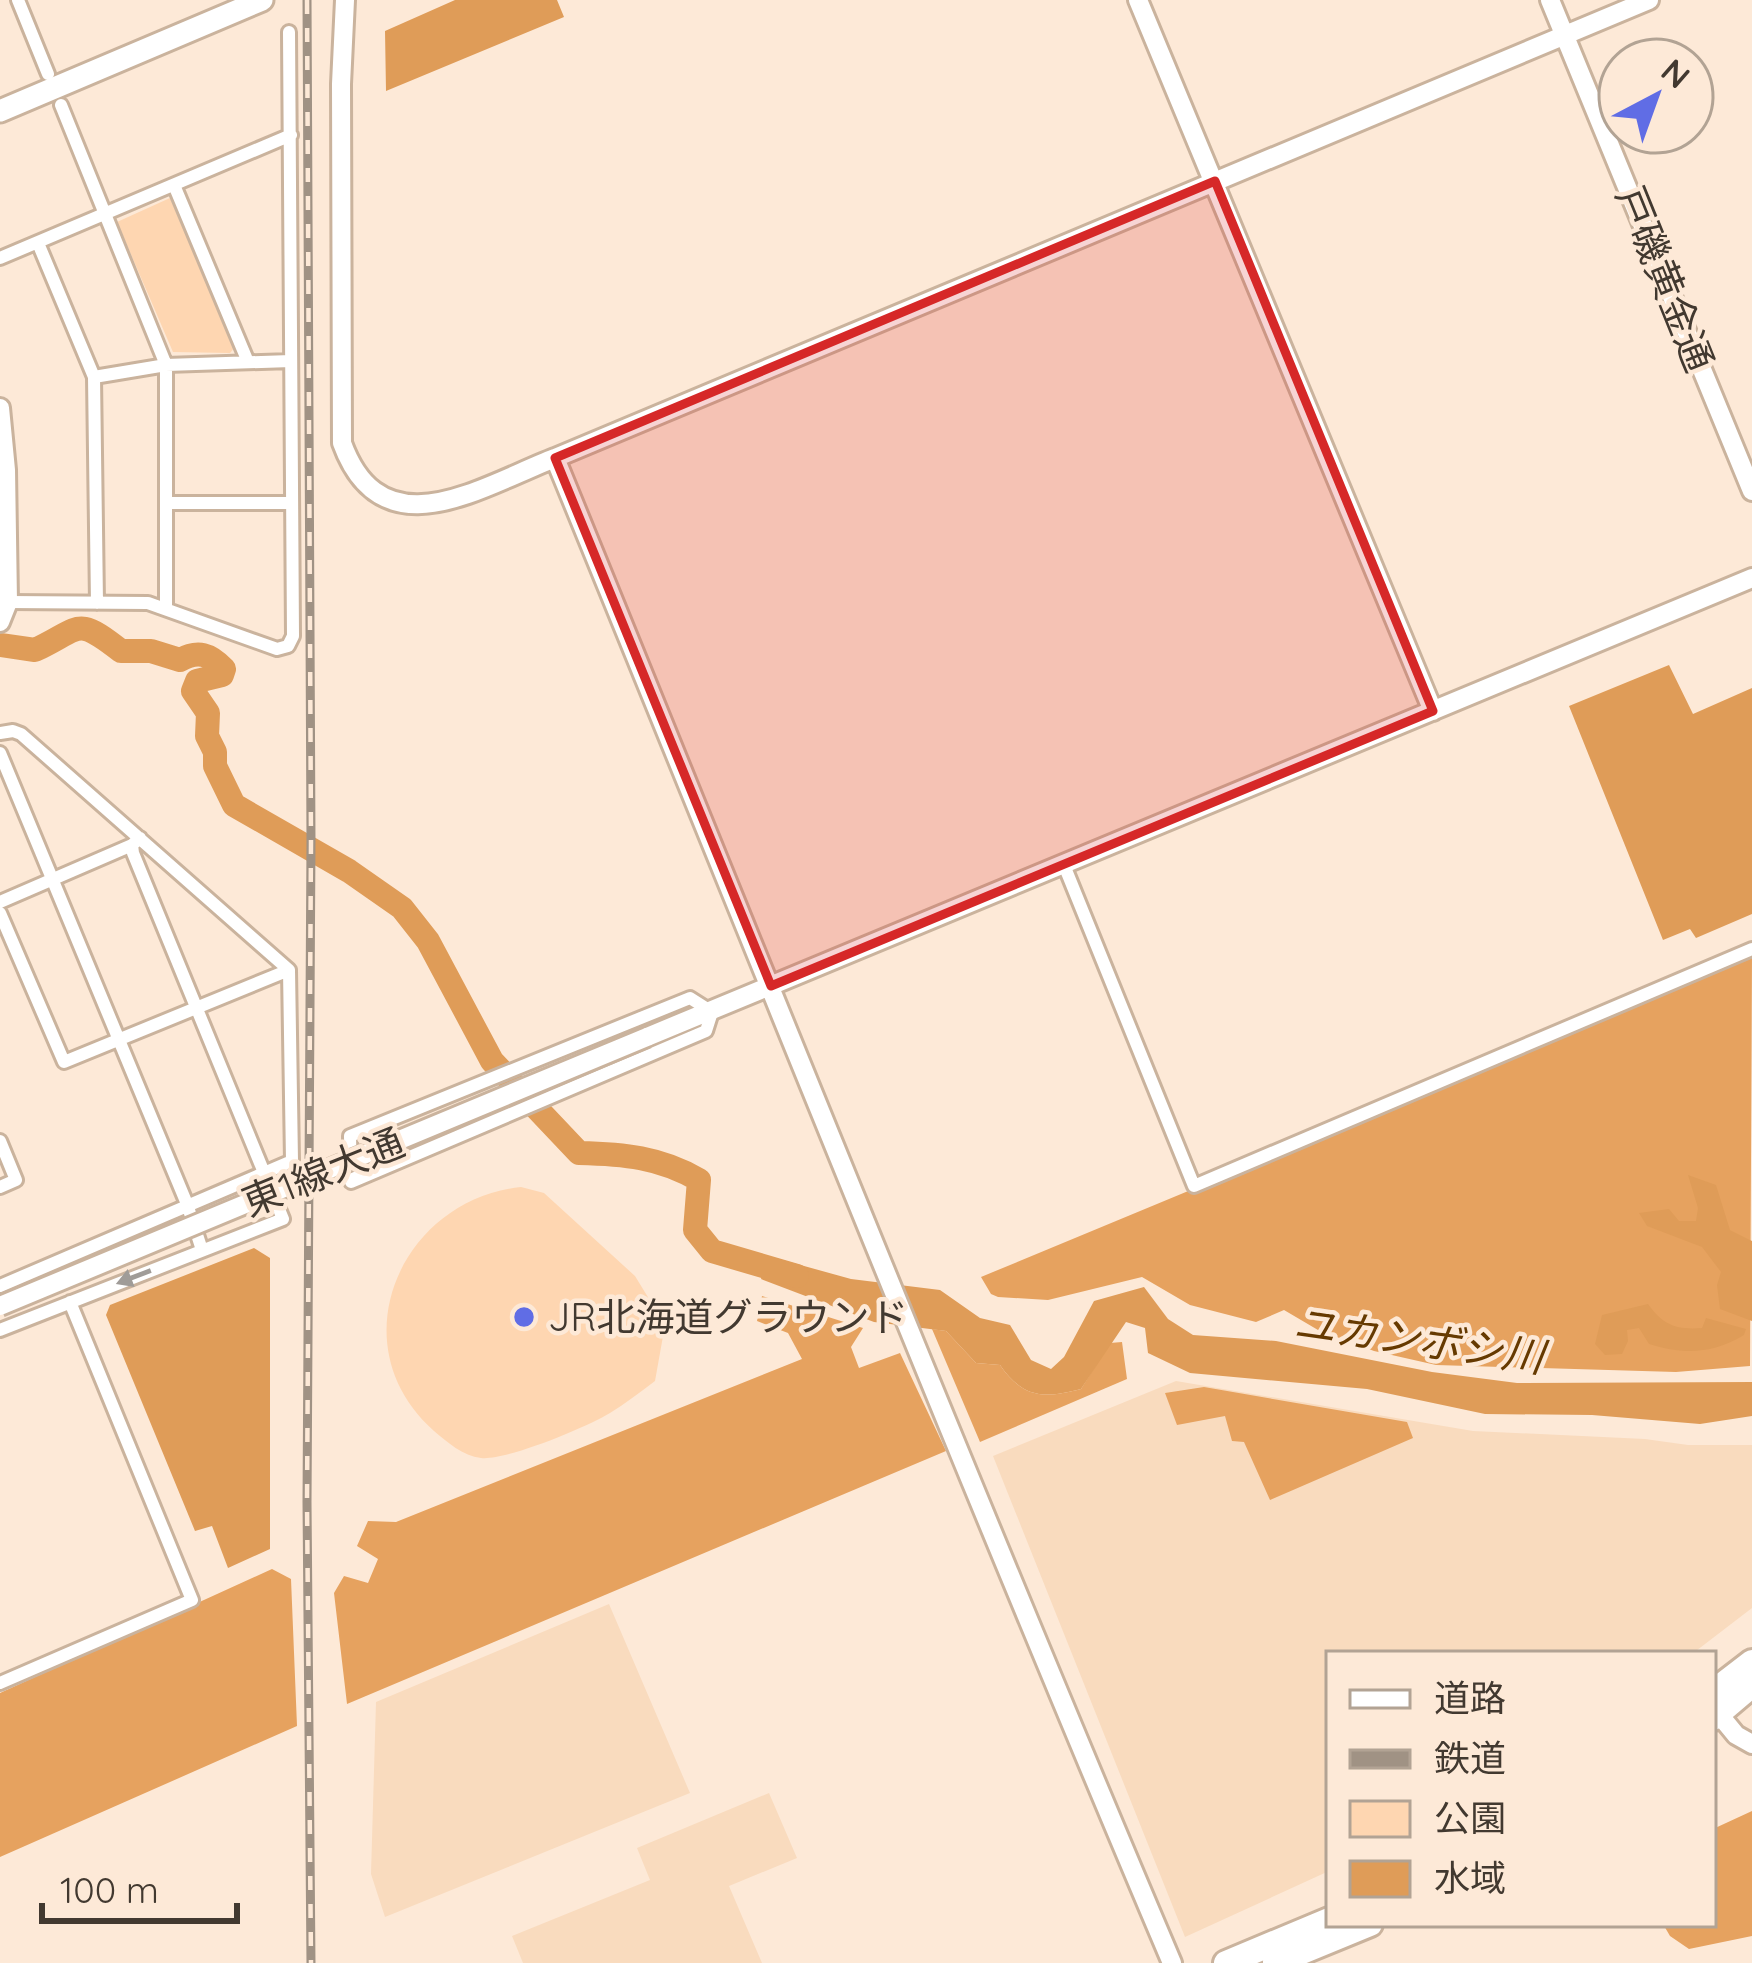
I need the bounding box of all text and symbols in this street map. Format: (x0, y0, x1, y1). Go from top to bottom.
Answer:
north arrow (1596, 36, 1716, 156)
text: N (1653, 50, 1699, 96)
street label: 戸磯黄金通 (1606, 179, 1725, 378)
street label: 東1線大通 (235, 1117, 411, 1226)
one-way arrow (116, 1268, 152, 1287)
place label: JR北海道グラウンド (548, 1292, 908, 1341)
water label: ユカンボシ川 (1291, 1296, 1551, 1384)
marker: JR北海道グラウンド (511, 1304, 537, 1330)
legend (1326, 1651, 1716, 1927)
text: 道路 (1434, 1675, 1506, 1720)
text: 鉄道 (1434, 1735, 1506, 1780)
text: 公園 (1434, 1795, 1506, 1840)
scale bar (42, 1849, 237, 1923)
text: 水域 (1434, 1855, 1506, 1900)
text: 100 m (60, 1867, 159, 1912)

